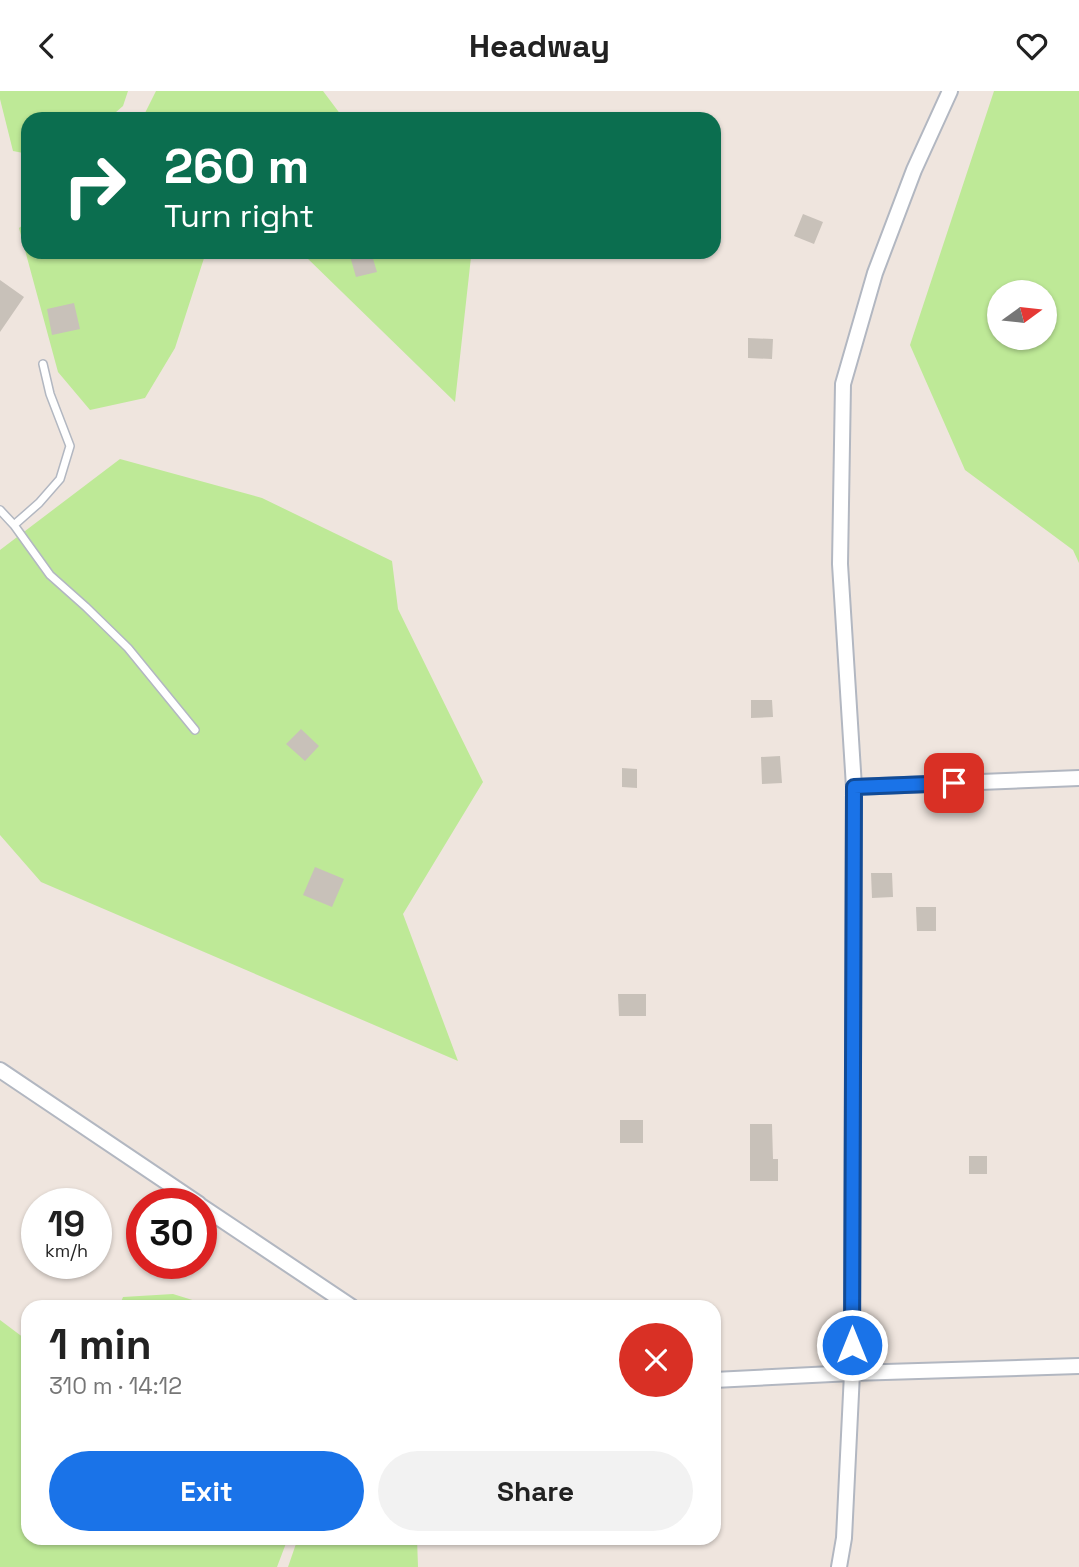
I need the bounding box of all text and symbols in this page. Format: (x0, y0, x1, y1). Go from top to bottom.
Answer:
text: Headway (469, 26, 610, 66)
icon: back (28, 27, 66, 65)
icon: heart (1013, 27, 1051, 65)
text: 260 m (164, 135, 309, 197)
icon: right (49, 140, 140, 231)
text: Turn right (164, 196, 314, 236)
north arrow (987, 280, 1057, 350)
map controls (987, 280, 1057, 350)
pin (924, 753, 984, 813)
icon: arrive (935, 764, 973, 802)
speed limit sign: 30 (126, 1188, 217, 1279)
text: 19 (48, 1202, 85, 1246)
text: km/h (45, 1239, 88, 1262)
position arrow (815, 1308, 889, 1382)
text: 1 min (49, 1318, 152, 1371)
button: close (619, 1323, 693, 1397)
text: 310 m · 14:12 (49, 1371, 182, 1401)
button: Exit (49, 1451, 364, 1531)
button: Share (378, 1451, 693, 1531)

